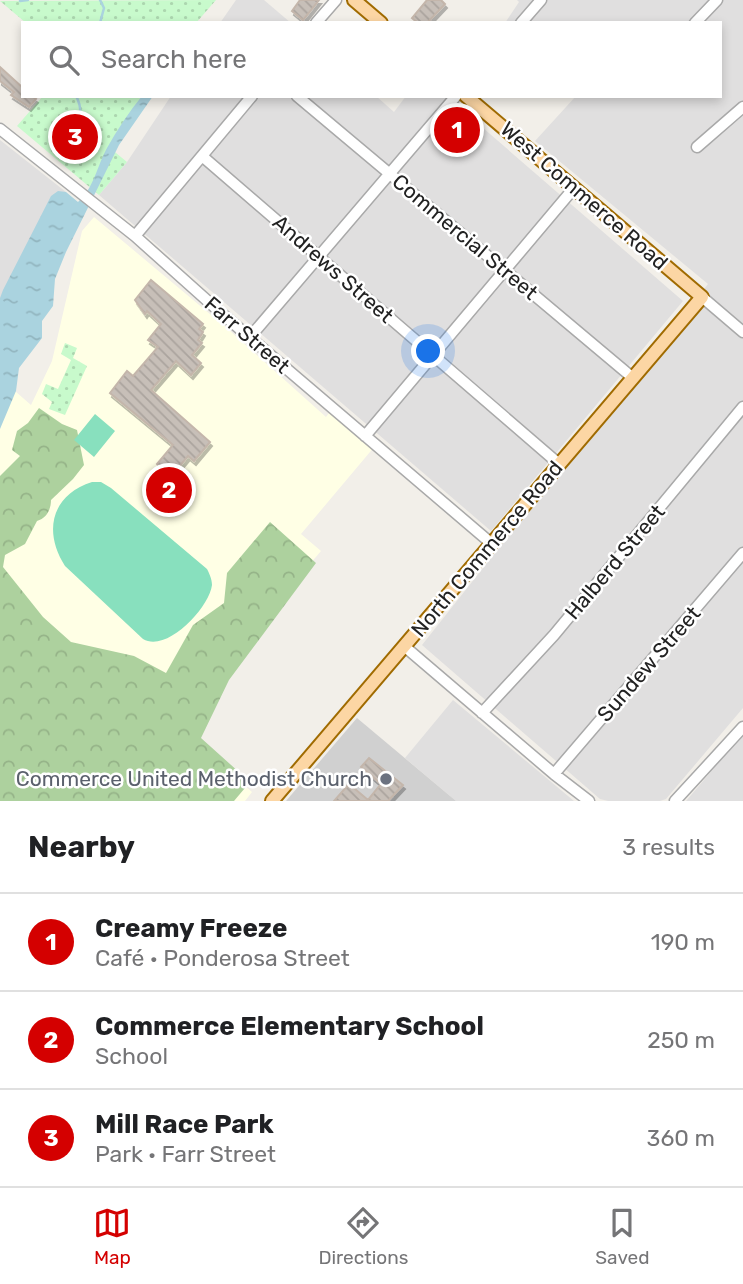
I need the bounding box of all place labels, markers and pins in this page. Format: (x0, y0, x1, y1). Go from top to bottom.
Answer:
pin: 1 (434, 104, 480, 156)
pin: 3 (52, 111, 98, 163)
pin: 2 (146, 464, 192, 516)
place label: Commerce United Methodist Church (16, 766, 372, 791)
marker: Commerce United Methodist Church (378, 771, 394, 787)

